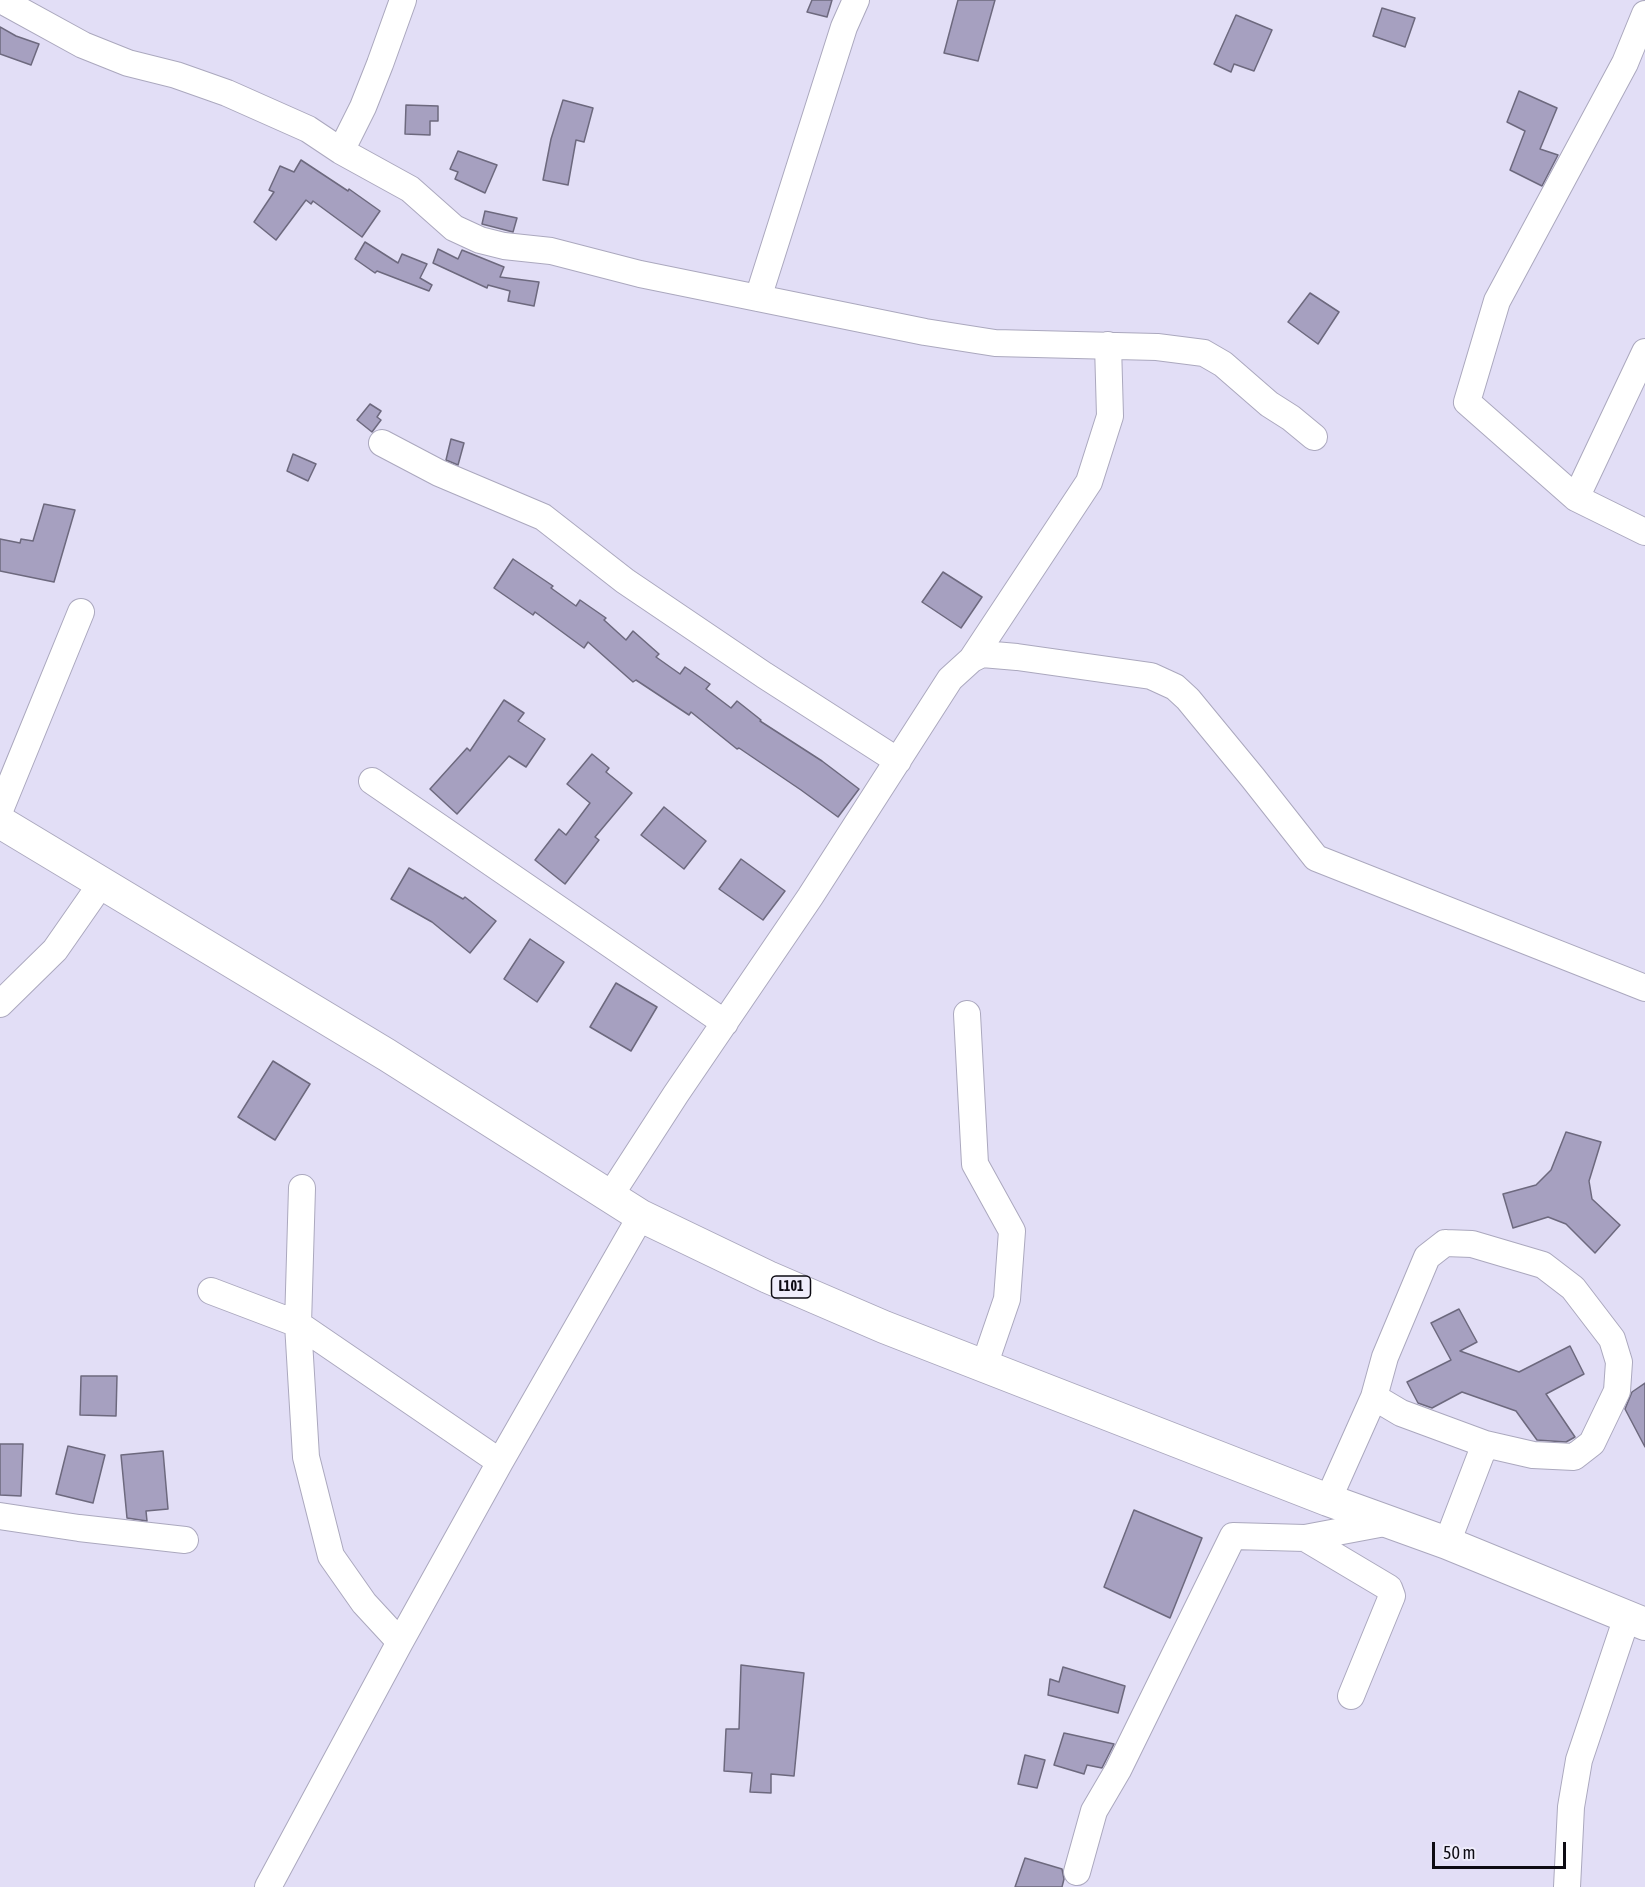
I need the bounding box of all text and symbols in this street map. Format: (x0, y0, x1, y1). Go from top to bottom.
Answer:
road number: L101 (772, 1276, 810, 1298)
scale bar (1435, 1830, 1568, 1868)
text: 50 m (1443, 1842, 1475, 1863)

